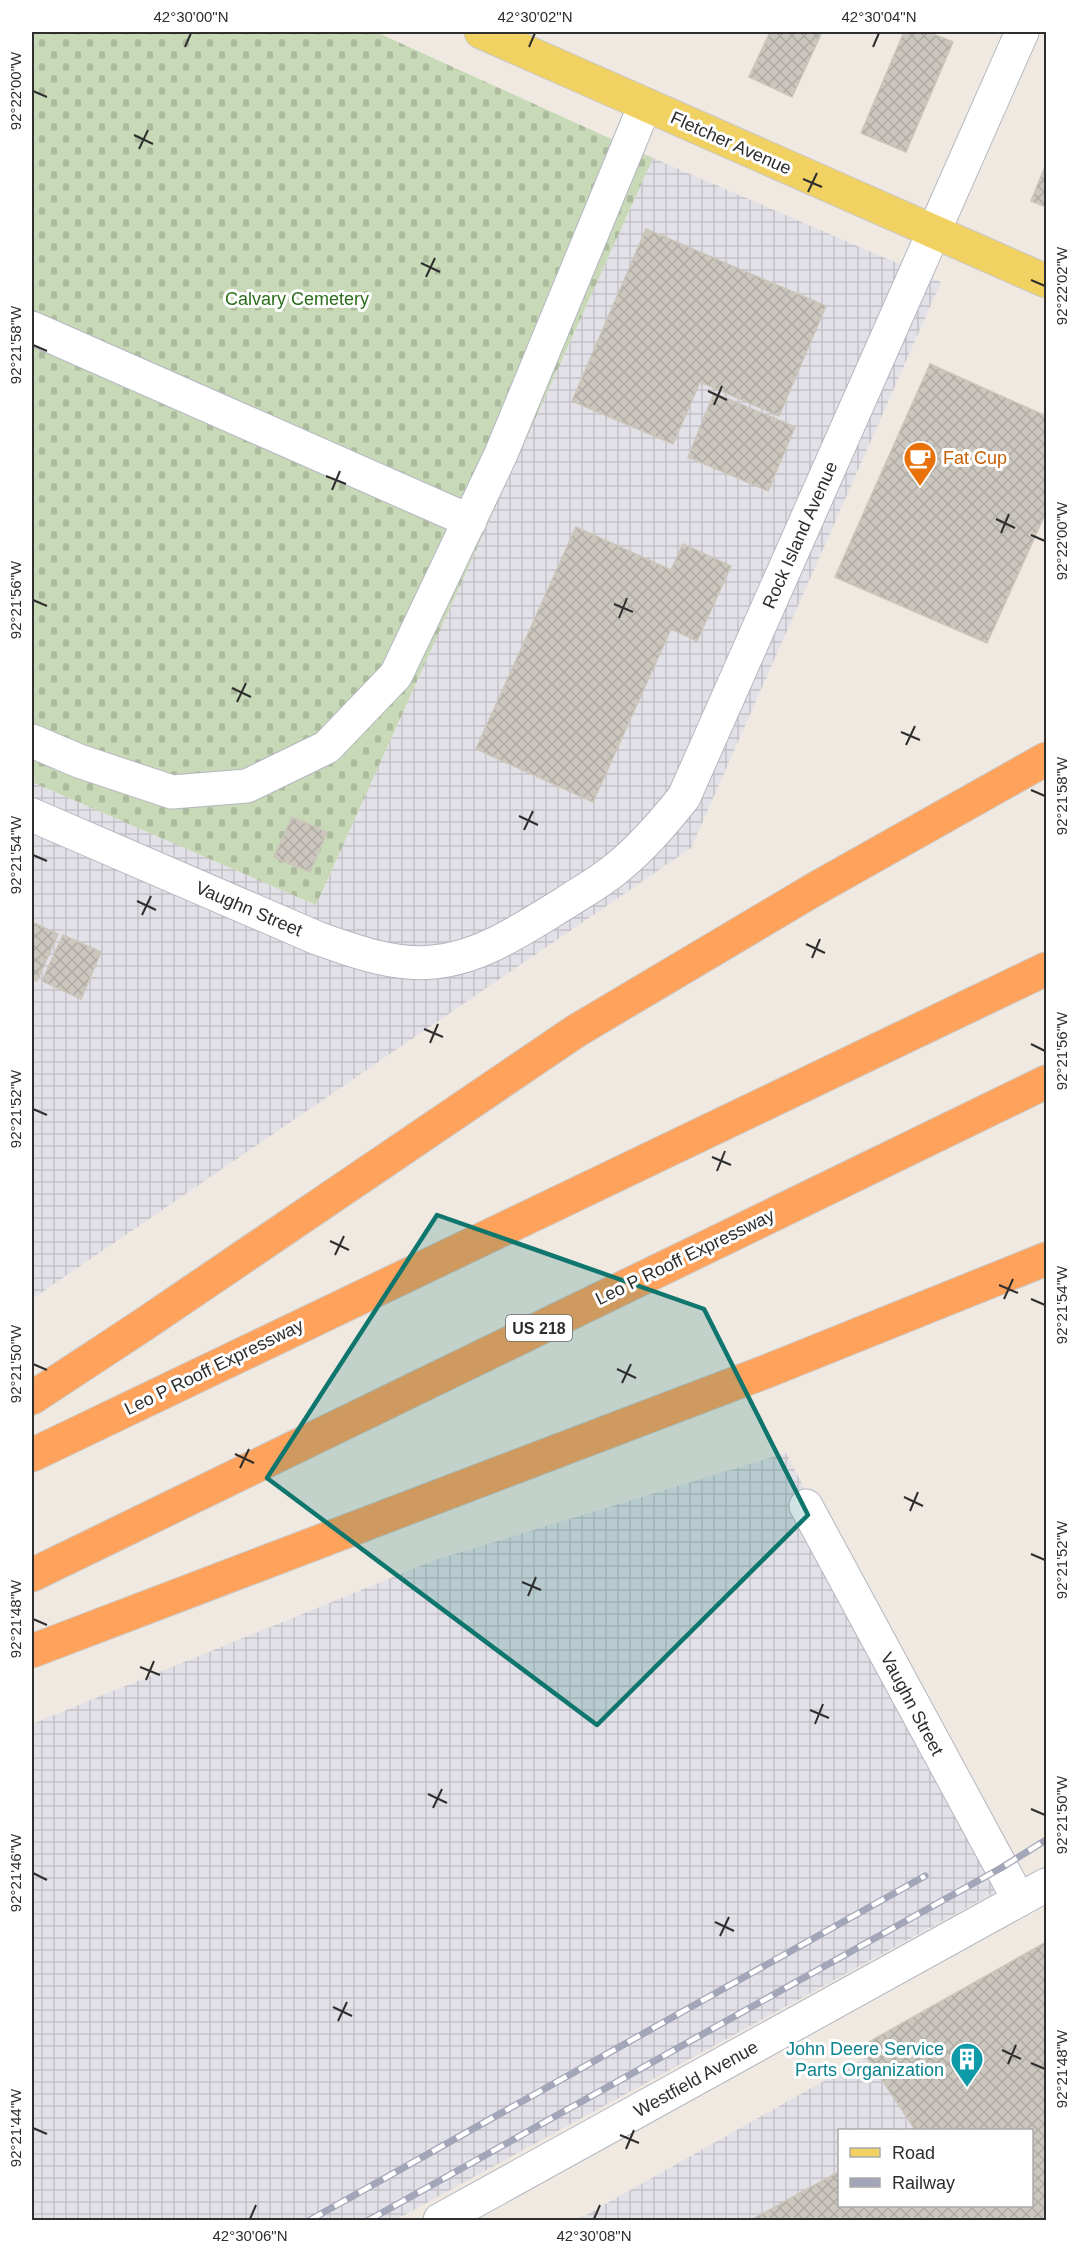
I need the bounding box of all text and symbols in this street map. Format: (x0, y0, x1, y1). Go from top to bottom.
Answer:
text: 42°30'00"N (153, 8, 229, 25)
text: 42°30'02"N (497, 8, 573, 25)
text: 42°30'04"N (841, 8, 917, 25)
text: 92°22'00"W (7, 51, 24, 130)
street label: Fletcher Avenue (668, 107, 794, 179)
text: 92°22'02"W (1053, 246, 1070, 325)
park label: Calvary Cemetery (225, 289, 369, 309)
text: 92°21'58"W (7, 305, 24, 384)
cafe icon: Fat Cup (902, 440, 938, 487)
place label: Fat Cup (943, 448, 1007, 468)
street label: Rock Island Avenue (759, 458, 841, 612)
text: 92°22'00"W (1053, 501, 1070, 580)
text: 92°21'56"W (7, 560, 24, 639)
text: 92°21'58"W (1053, 756, 1070, 835)
text: 92°21'54"W (7, 815, 24, 894)
street label: Vaughn Street (193, 878, 305, 940)
text: 92°21'56"W (1053, 1011, 1070, 1090)
text: 92°21'52"W (7, 1069, 24, 1148)
street label: Leo P Rooff Expressway (592, 1205, 778, 1309)
text: 92°21'54"W (1053, 1265, 1070, 1344)
street label: Leo P Rooff Expressway (121, 1315, 307, 1419)
road number: US 218 (506, 1315, 572, 1341)
text: 92°21'50"W (7, 1324, 24, 1403)
text: 92°21'52"W (1053, 1520, 1070, 1599)
text: 92°21'48"W (7, 1579, 24, 1658)
street label: Vaughn Street (876, 1649, 948, 1759)
text: 92°21'50"W (1053, 1775, 1070, 1854)
text: 92°21'46"W (7, 1833, 24, 1912)
text: 92°21'48"W (1053, 2029, 1070, 2108)
street label: Westfield Avenue (631, 2037, 761, 2121)
place label: John Deere Service Parts Organization (786, 2039, 944, 2080)
building icon: John Deere Service Parts Organization (949, 2041, 985, 2088)
text: 92°21'44"W (7, 2088, 24, 2167)
legend (838, 2129, 1033, 2207)
text: Road (892, 2143, 935, 2163)
text: Railway (892, 2173, 955, 2193)
text: 42°30'06"N (212, 2227, 288, 2244)
text: 42°30'08"N (556, 2227, 632, 2244)

